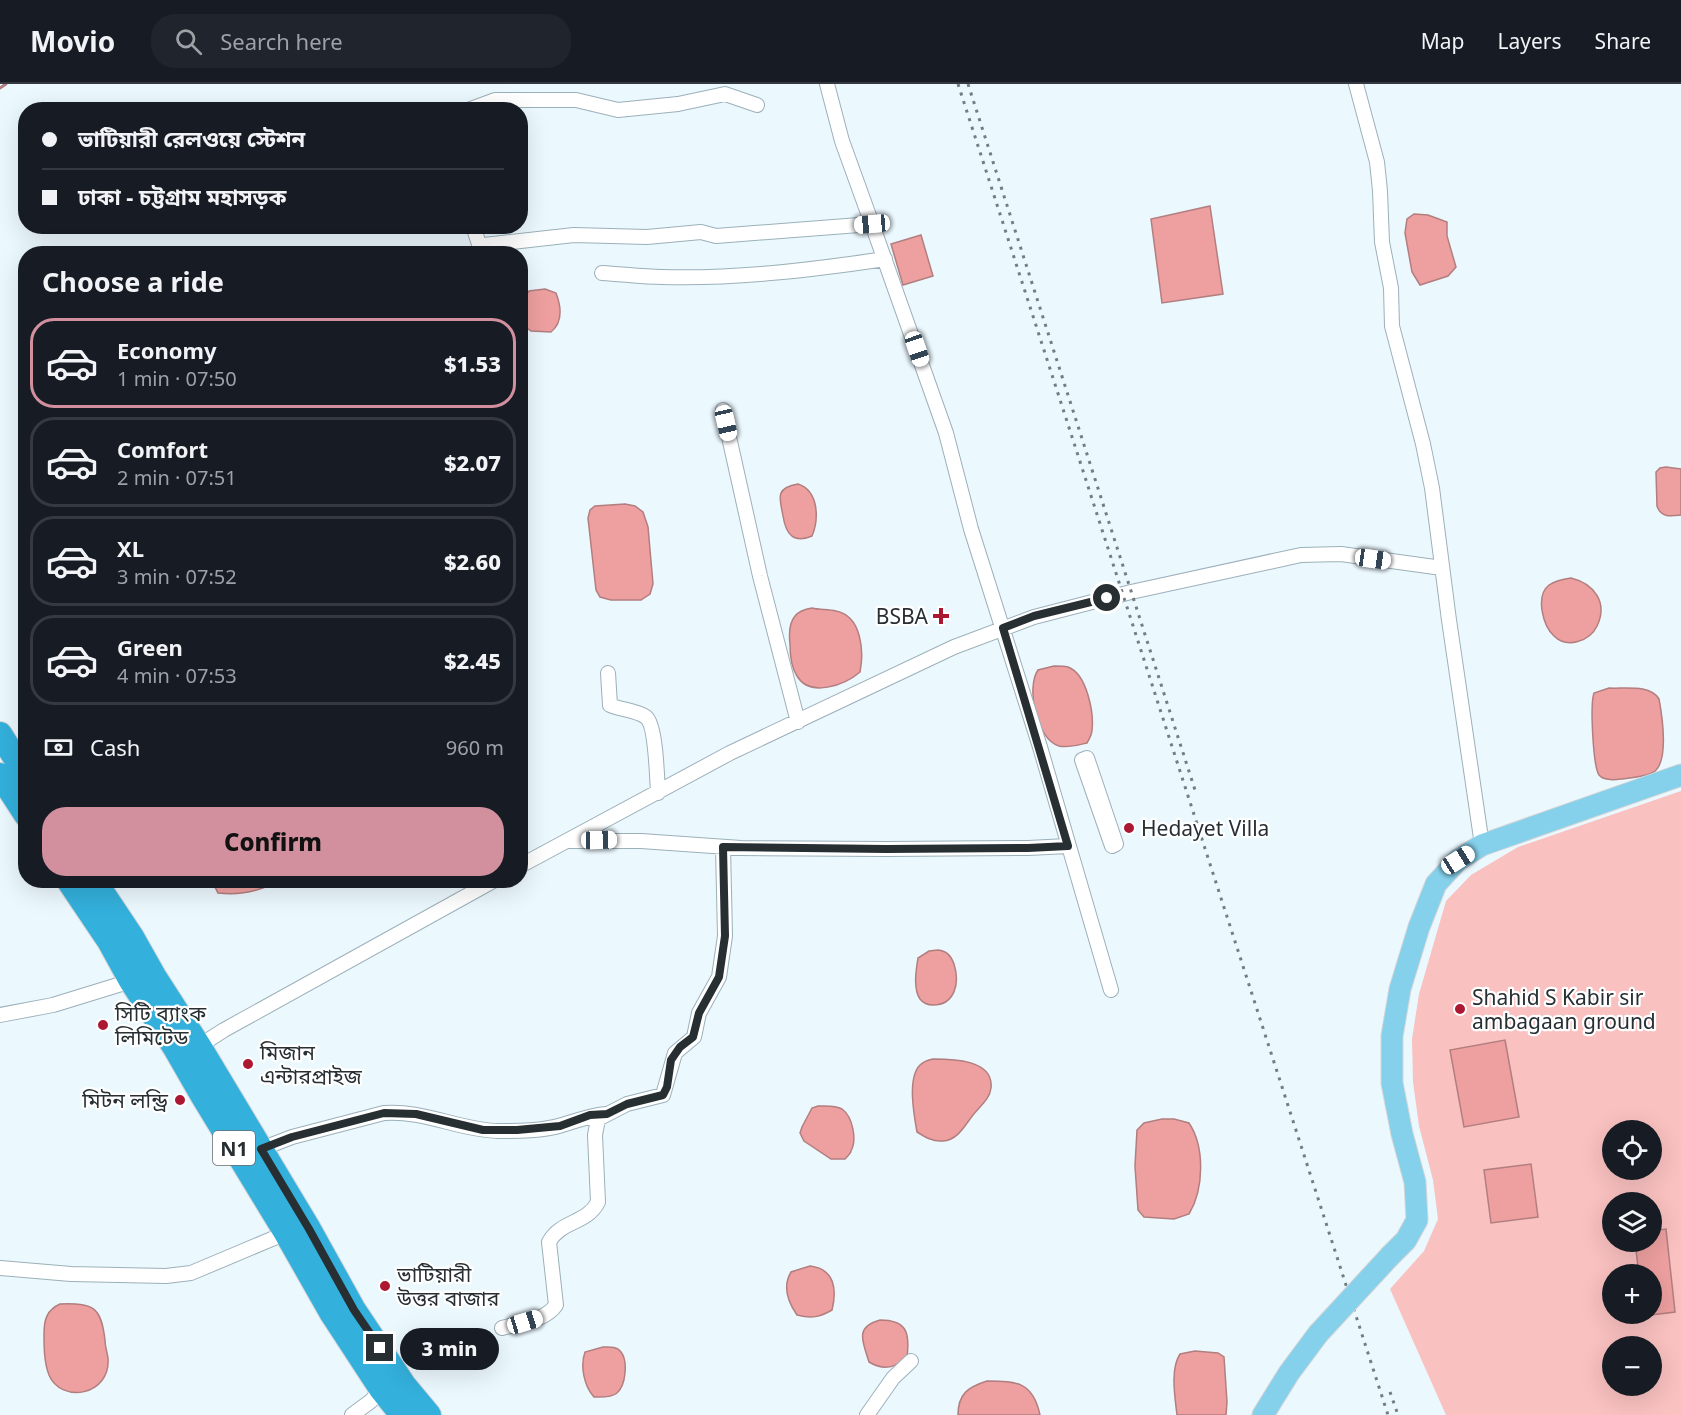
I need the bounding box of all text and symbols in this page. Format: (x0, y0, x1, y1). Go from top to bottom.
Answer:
search box (151, 14, 571, 68)
text: Movio (30, 22, 115, 60)
icon: search (172, 25, 205, 58)
text: Search here (220, 26, 343, 56)
text: Map (1421, 27, 1465, 55)
text: Layers (1498, 27, 1562, 55)
text: Share (1595, 27, 1651, 55)
text: ভাটিয়ারী রেলওয়ে স্টেশন (78, 123, 305, 153)
text: ঢাকা - চট্টগ্রাম মহাসড়ক (78, 181, 286, 211)
car (853, 213, 891, 235)
text: Choose a ride (42, 263, 224, 300)
car (903, 329, 931, 369)
text: Economy (117, 335, 216, 365)
icon: car (45, 336, 99, 390)
text: $1.53 (444, 348, 501, 378)
text: 1 min · 07:50 (117, 365, 237, 392)
car (713, 403, 739, 443)
text: Comfort (117, 434, 208, 464)
icon: car (45, 435, 99, 489)
text: $2.07 (444, 447, 501, 477)
text: 2 min · 07:51 (117, 464, 237, 491)
text: XL (117, 533, 144, 563)
icon: car (45, 534, 99, 588)
text: $2.60 (444, 546, 501, 576)
car (1354, 548, 1392, 570)
text: 3 min · 07:52 (117, 563, 237, 590)
route start (1093, 584, 1120, 611)
place label: BSBA (876, 602, 929, 630)
marker: BSBA (932, 607, 950, 625)
text: Green (117, 632, 183, 662)
icon: car (45, 633, 99, 687)
text: $2.45 (444, 645, 501, 675)
text: 4 min · 07:53 (117, 662, 237, 689)
icon: cash (42, 731, 75, 764)
text: Cash (90, 732, 140, 762)
text: 960 m (446, 734, 504, 761)
button: Confirm (42, 807, 504, 876)
place label: Hedayet Villa (1141, 814, 1269, 842)
marker: Hedayet Villa (1122, 821, 1136, 835)
car (581, 831, 617, 849)
car (1438, 843, 1478, 877)
place label: Shahid S Kabir sir ambagaan ground (1472, 983, 1656, 1035)
place label: সিটি ব্যাংক লিমিটেড (114, 999, 207, 1051)
marker: Shahid S Kabir sir ambagaan ground (1453, 1002, 1467, 1016)
marker: সিটি ব্যাংক লিমিটেড (96, 1018, 110, 1032)
place label: মিজান এন্টারপ্রাইজ (259, 1038, 363, 1090)
marker: মিজান এন্টারপ্রাইজ (241, 1057, 255, 1071)
place label: মিটন লন্ড্রি (81, 1086, 169, 1114)
marker: মিটন লন্ড্রি (173, 1093, 187, 1107)
map controls (1602, 1120, 1662, 1396)
button: locate (1602, 1120, 1662, 1180)
road number: N1 (213, 1131, 255, 1165)
button: layers (1602, 1192, 1662, 1252)
place label: ভাটিয়ারী উত্তর বাজার (396, 1260, 500, 1312)
button: + (1602, 1264, 1662, 1324)
marker: ভাটিয়ারী উত্তর বাজার (378, 1279, 392, 1293)
car (505, 1308, 545, 1336)
callout: 3 min (401, 1327, 500, 1369)
route end (366, 1334, 393, 1361)
text: 3 min (422, 1335, 477, 1362)
button: − (1602, 1336, 1662, 1396)

